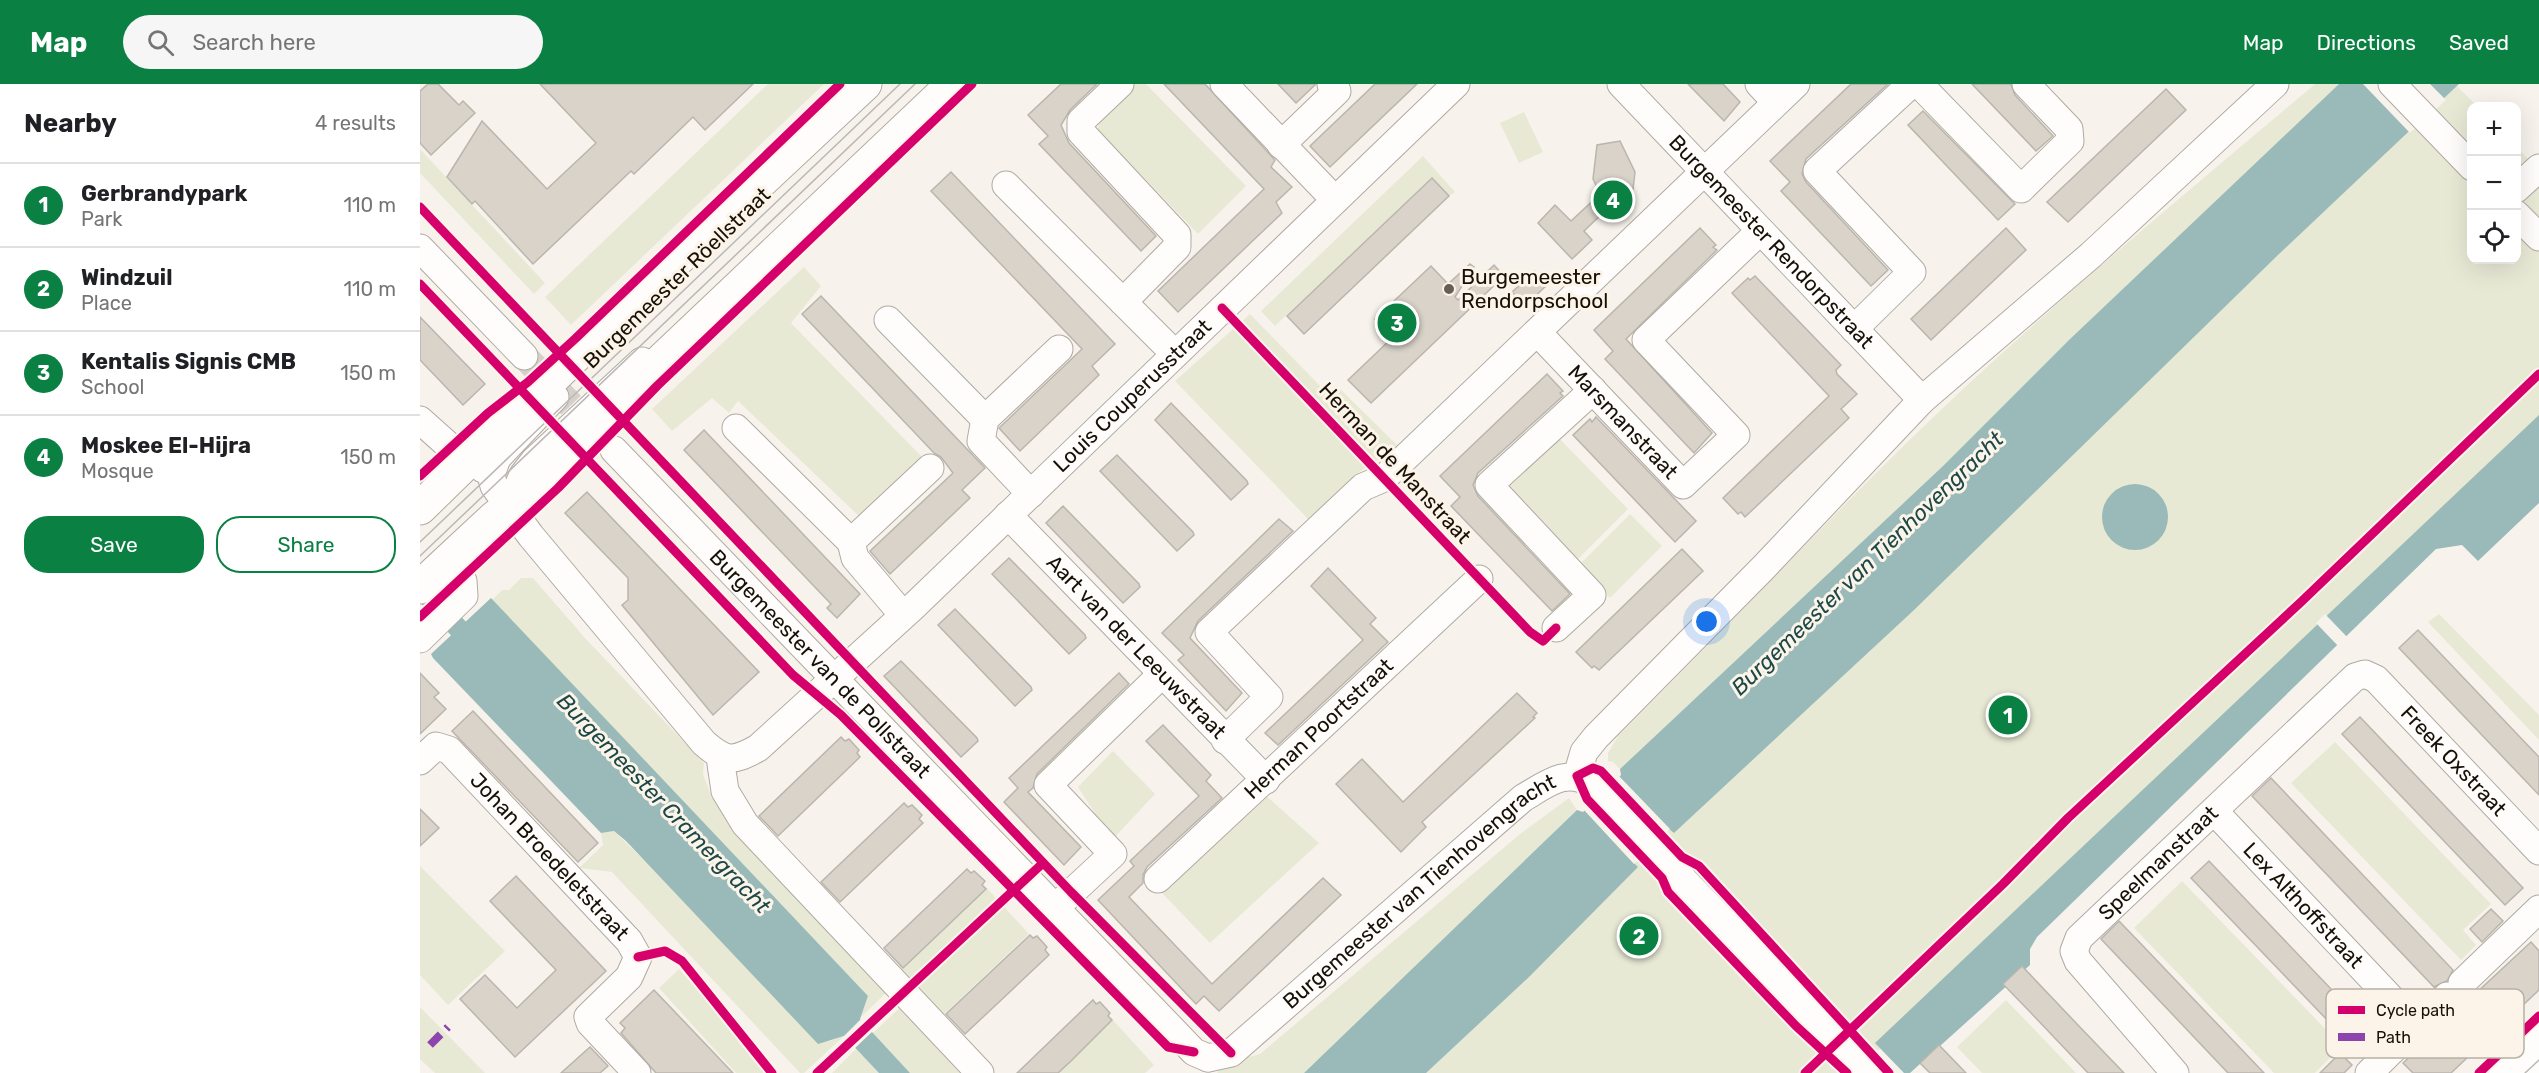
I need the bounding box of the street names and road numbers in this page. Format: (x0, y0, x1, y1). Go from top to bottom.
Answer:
street label: Burgemeester Rendorpstraat (1664, 129, 1879, 354)
street label: Burgemeester Röellstraat (578, 182, 775, 373)
street label: Louis Couperusstraat (1048, 314, 1216, 477)
street label: Marsmanstraat (1563, 359, 1683, 484)
street label: Herman de Manstraat (1314, 377, 1477, 548)
street label: Burgemeester van de Pollstraat (705, 544, 936, 783)
street label: Aart van der Leeuwstraat (1042, 549, 1232, 744)
street label: Herman Poortstraat (1239, 653, 1398, 804)
street label: Freek Oxstraat (2396, 700, 2512, 821)
street label: Johan Broedeletstraat (465, 767, 635, 945)
street label: Burgemeester van Tienhovengracht (1278, 768, 1559, 1014)
street label: Speelmanstraat (2093, 800, 2223, 925)
street label: Lex Althoffstraat (2238, 837, 2369, 973)

